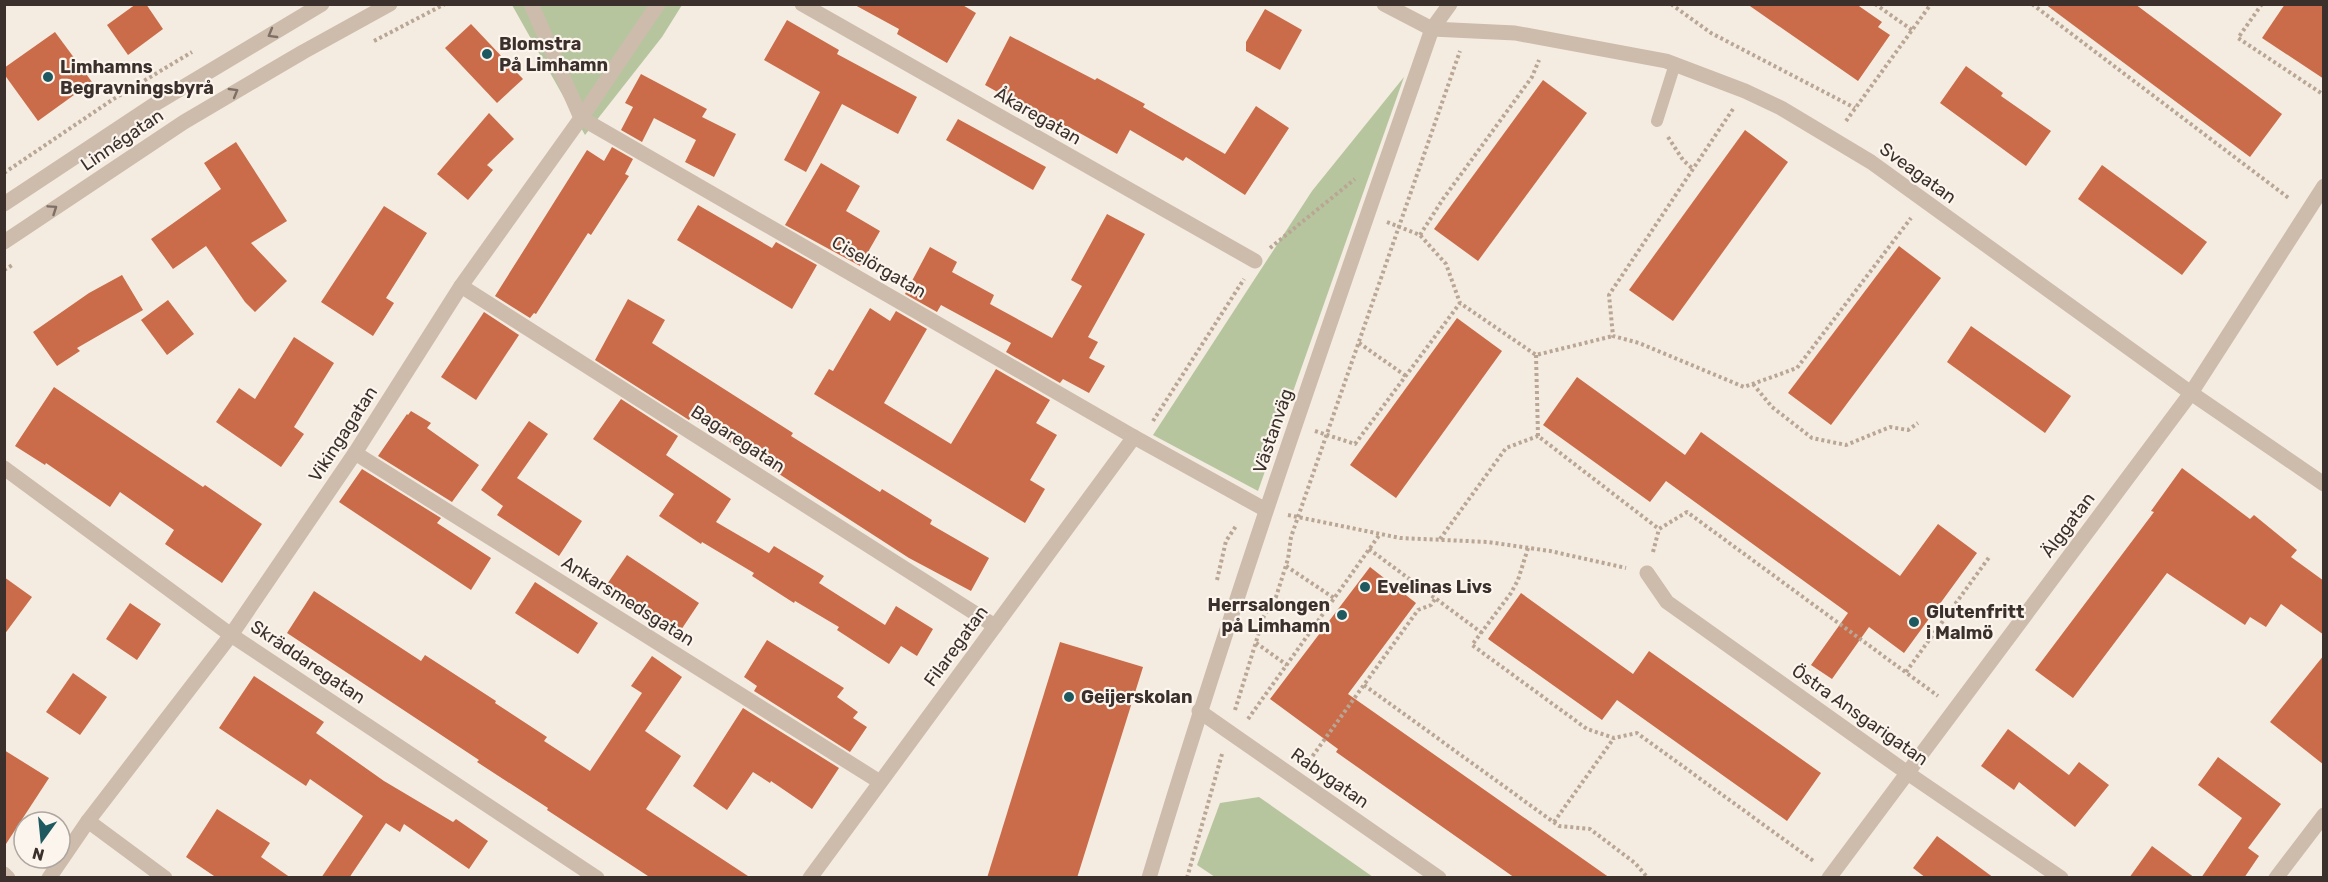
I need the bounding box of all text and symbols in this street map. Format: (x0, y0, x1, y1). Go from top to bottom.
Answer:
one-way arrow (268, 26, 278, 38)
place label: Blomstra På Limhamn (499, 33, 608, 76)
marker: Blomstra På Limhamn (480, 47, 494, 61)
place label: Limhamns Begravningsbyrå (60, 56, 214, 99)
marker: Limhamns Begravningsbyrå (41, 70, 55, 84)
street label: Åkaregatan (991, 82, 1085, 150)
one-way arrow (228, 88, 239, 99)
street label: Linnégatan (77, 104, 167, 176)
street label: Sveagatan (1875, 138, 1961, 208)
one-way arrow (46, 205, 57, 216)
street label: Ciselörgatan (828, 231, 930, 303)
street label: Vikingagatan (304, 382, 382, 486)
street label: Västanväg (1248, 386, 1298, 476)
street label: Bagaregatan (687, 400, 789, 478)
street label: Älggatan (2036, 488, 2100, 562)
street label: Ankarsmedsgatan (558, 551, 698, 651)
place label: Evelinas Livs (1377, 576, 1492, 598)
marker: Evelinas Livs (1358, 580, 1372, 594)
place label: Herrsalongen på Limhamn (1208, 594, 1330, 637)
street label: Filaregatan (919, 601, 993, 691)
place label: Glutenfritt i Malmö (1926, 601, 2024, 644)
marker: Herrsalongen på Limhamn (1335, 608, 1349, 622)
street label: Skräddaregatan (246, 615, 370, 709)
marker: Glutenfritt i Malmö (1907, 615, 1921, 629)
street label: Östra Ansgarigatan (1788, 660, 1932, 770)
place label: Geijerskolan (1081, 686, 1193, 708)
marker: Geijerskolan (1062, 690, 1076, 704)
street label: Rabygatan (1287, 743, 1373, 813)
north arrow (12, 810, 72, 870)
text: N (30, 843, 46, 865)

